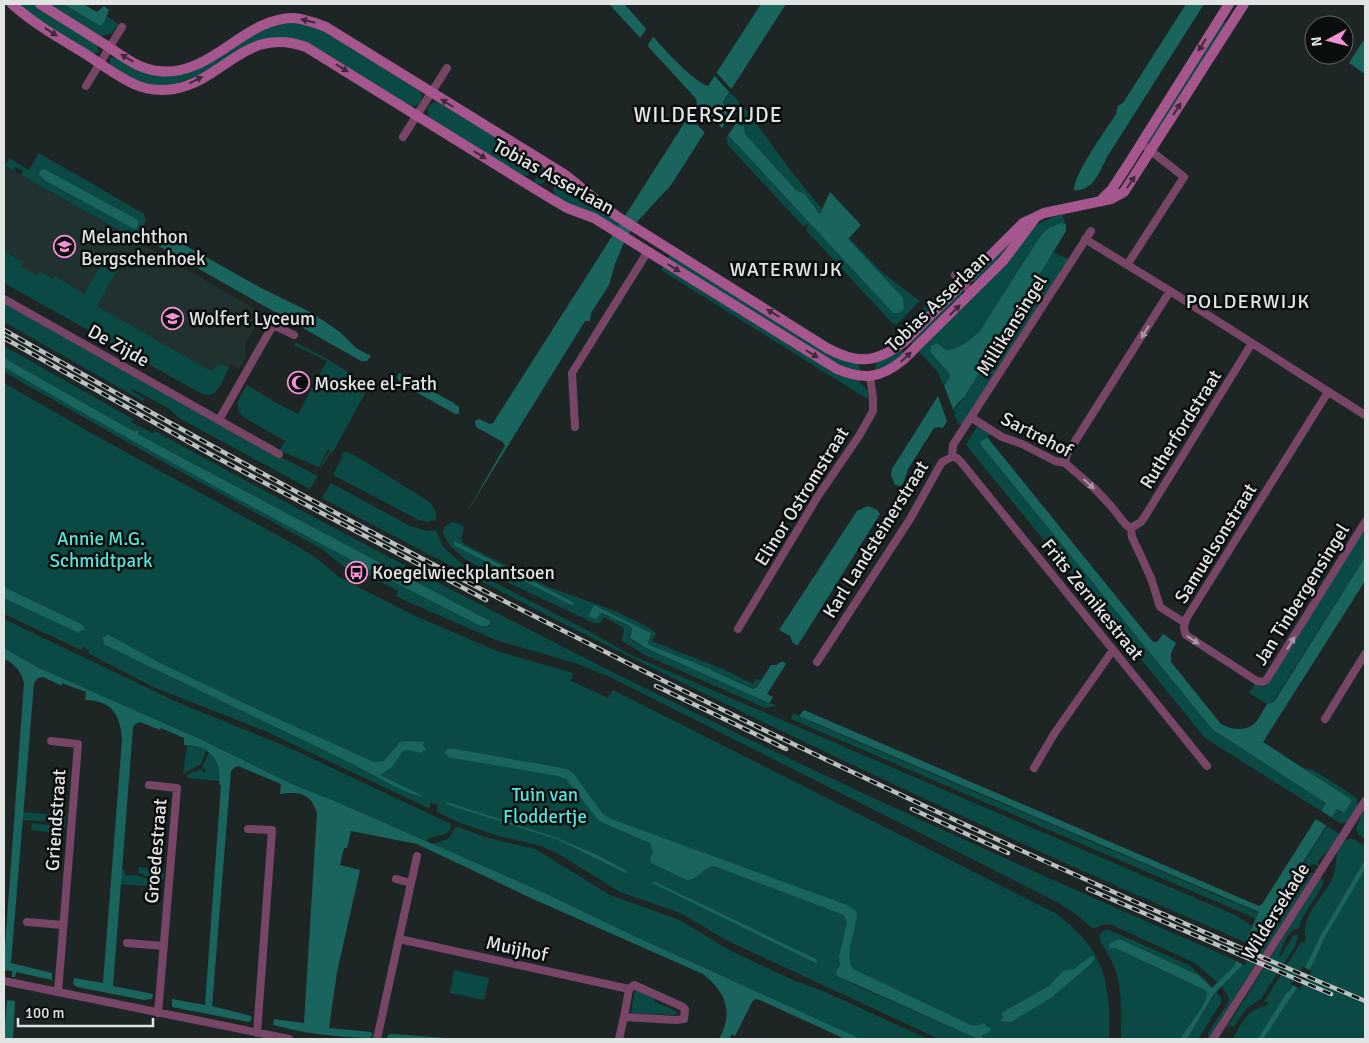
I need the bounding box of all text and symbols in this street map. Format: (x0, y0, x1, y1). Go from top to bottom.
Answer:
north arrow (1304, 15, 1354, 65)
one-way arrow (300, 17, 315, 25)
one-way arrow (44, 28, 58, 37)
text: N (1308, 36, 1326, 47)
one-way arrow (1198, 38, 1207, 51)
one-way arrow (120, 54, 133, 63)
one-way arrow (336, 64, 349, 73)
one-way arrow (189, 76, 203, 84)
one-way arrow (441, 98, 454, 108)
district label: WILDERSZIJDE (633, 102, 783, 128)
one-way arrow (1172, 102, 1182, 116)
street label: Tobias Asserlaan (489, 134, 618, 220)
one-way arrow (474, 150, 487, 159)
one-way arrow (1126, 175, 1136, 189)
place label: Melanchthon Bergschenhoek (81, 225, 206, 271)
school or university icon: Melanchthon Bergschenhoek (53, 235, 77, 259)
street label: Tobias Asserlaan (881, 246, 995, 357)
district label: WATERWIJK (729, 257, 843, 282)
one-way arrow (668, 263, 681, 273)
street label: Millikansingel (971, 270, 1052, 381)
district label: POLDERWIJK (1186, 289, 1310, 314)
one-way arrow (948, 304, 960, 316)
school or university icon: Wolfert Lyceum (161, 306, 185, 330)
place label: Wolfert Lyceum (189, 307, 315, 331)
one-way arrow (766, 309, 779, 318)
street label: De Zijde (84, 319, 154, 373)
one-way arrow (1140, 325, 1149, 339)
one-way arrow (806, 349, 819, 359)
one-way arrow (900, 351, 912, 363)
street label: Rutherfordstraat (1135, 365, 1227, 494)
mosque icon: Moskee el-Fath (286, 371, 310, 395)
place label: Moskee el-Fath (314, 372, 437, 396)
street label: Sartrehof (997, 407, 1078, 464)
street label: Elinor Ostromstraat (749, 422, 854, 571)
street label: Karl Landsteinerstraat (818, 456, 934, 623)
one-way arrow (1083, 478, 1095, 490)
street label: Samuelsonstraat (1169, 479, 1262, 608)
street label: Jan Tinbergensingel (1249, 519, 1355, 670)
park label: Annie M.G. Schmidtpark (49, 527, 153, 573)
street label: Frits Zernikestraat (1036, 534, 1149, 665)
bus stop icon: Koegelwieckplantsoen (344, 560, 368, 584)
place label: Koegelwieckplantsoen (372, 561, 555, 585)
one-way arrow (1187, 635, 1200, 645)
one-way arrow (1286, 636, 1295, 649)
street label: Griendstraat (40, 768, 72, 872)
park label: Tuin van Floddertje (503, 783, 587, 829)
street label: Groedestraat (139, 797, 173, 905)
street label: Wildersekade (1237, 859, 1315, 964)
street label: Muijhof (484, 931, 551, 968)
scale bar (18, 996, 152, 1028)
text: 100 m (25, 1004, 65, 1022)

